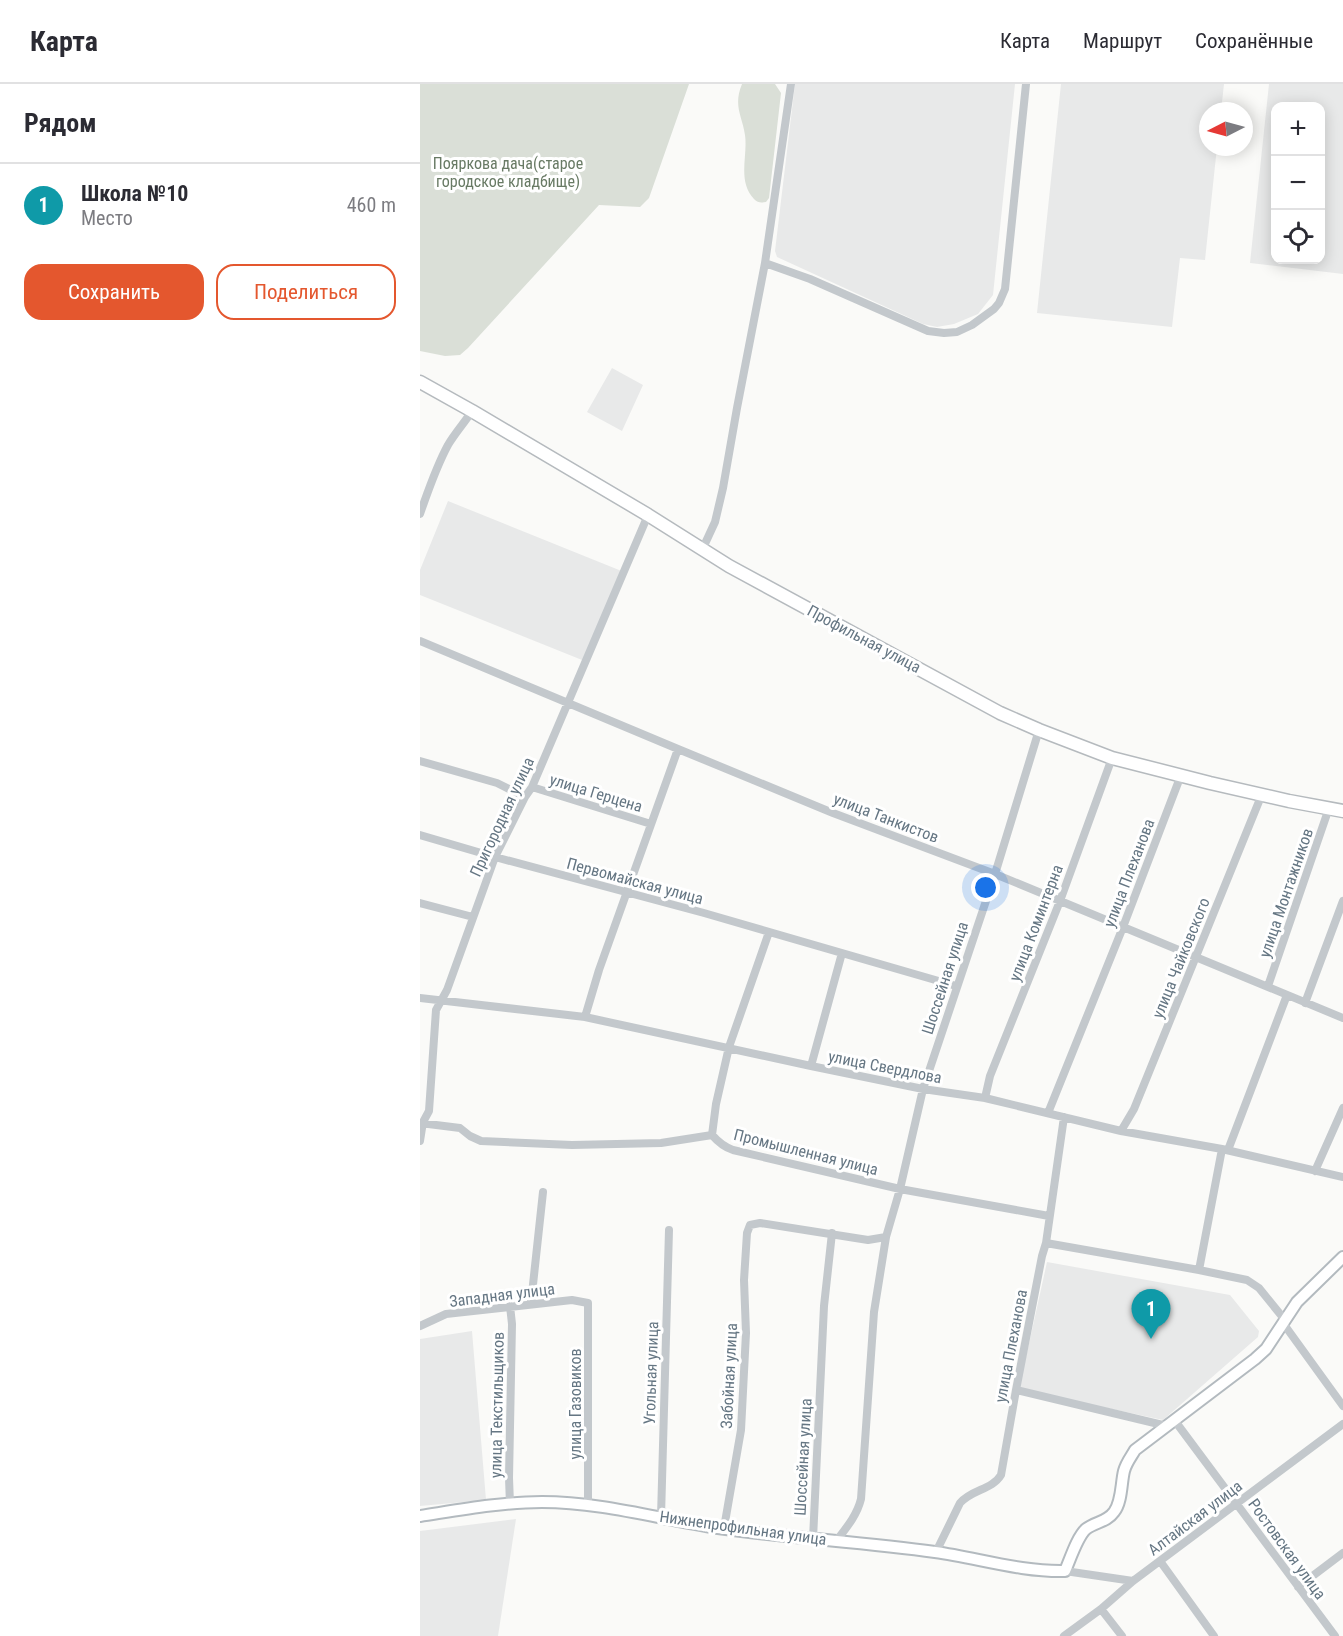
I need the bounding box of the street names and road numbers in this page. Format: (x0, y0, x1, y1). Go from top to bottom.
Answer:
street label: Профильная улица (804, 601, 924, 677)
street label: Пригородная улица (466, 754, 538, 880)
street label: улица Герцена (547, 770, 645, 816)
street label: улица Танкистов (831, 789, 941, 847)
street label: улица Плеханова (1100, 816, 1158, 930)
street label: улица Монтажников (1255, 826, 1317, 960)
street label: Первомайская улица (565, 854, 705, 908)
street label: улица Коминтерна (1005, 862, 1067, 984)
street label: улица Чайковского (1148, 895, 1214, 1021)
street label: Шоссейная улица (918, 919, 972, 1037)
street label: улица Свердлова (827, 1047, 943, 1087)
street label: Промышленная улица (732, 1125, 880, 1179)
street label: Западная улица (448, 1279, 556, 1311)
street label: улица Плеханова (991, 1288, 1031, 1404)
street label: Угольная улица (640, 1321, 662, 1425)
street label: Забойная улица (717, 1323, 741, 1429)
street label: улица Текстильщиков (486, 1332, 508, 1478)
street label: улица Газовиков (566, 1348, 585, 1460)
street label: Шоссейная улица (790, 1398, 816, 1516)
street label: Алтайская улица (1144, 1476, 1246, 1560)
street label: Ростовская улица (1244, 1495, 1330, 1603)
street label: Нижнепрофильная улица (658, 1507, 828, 1549)

